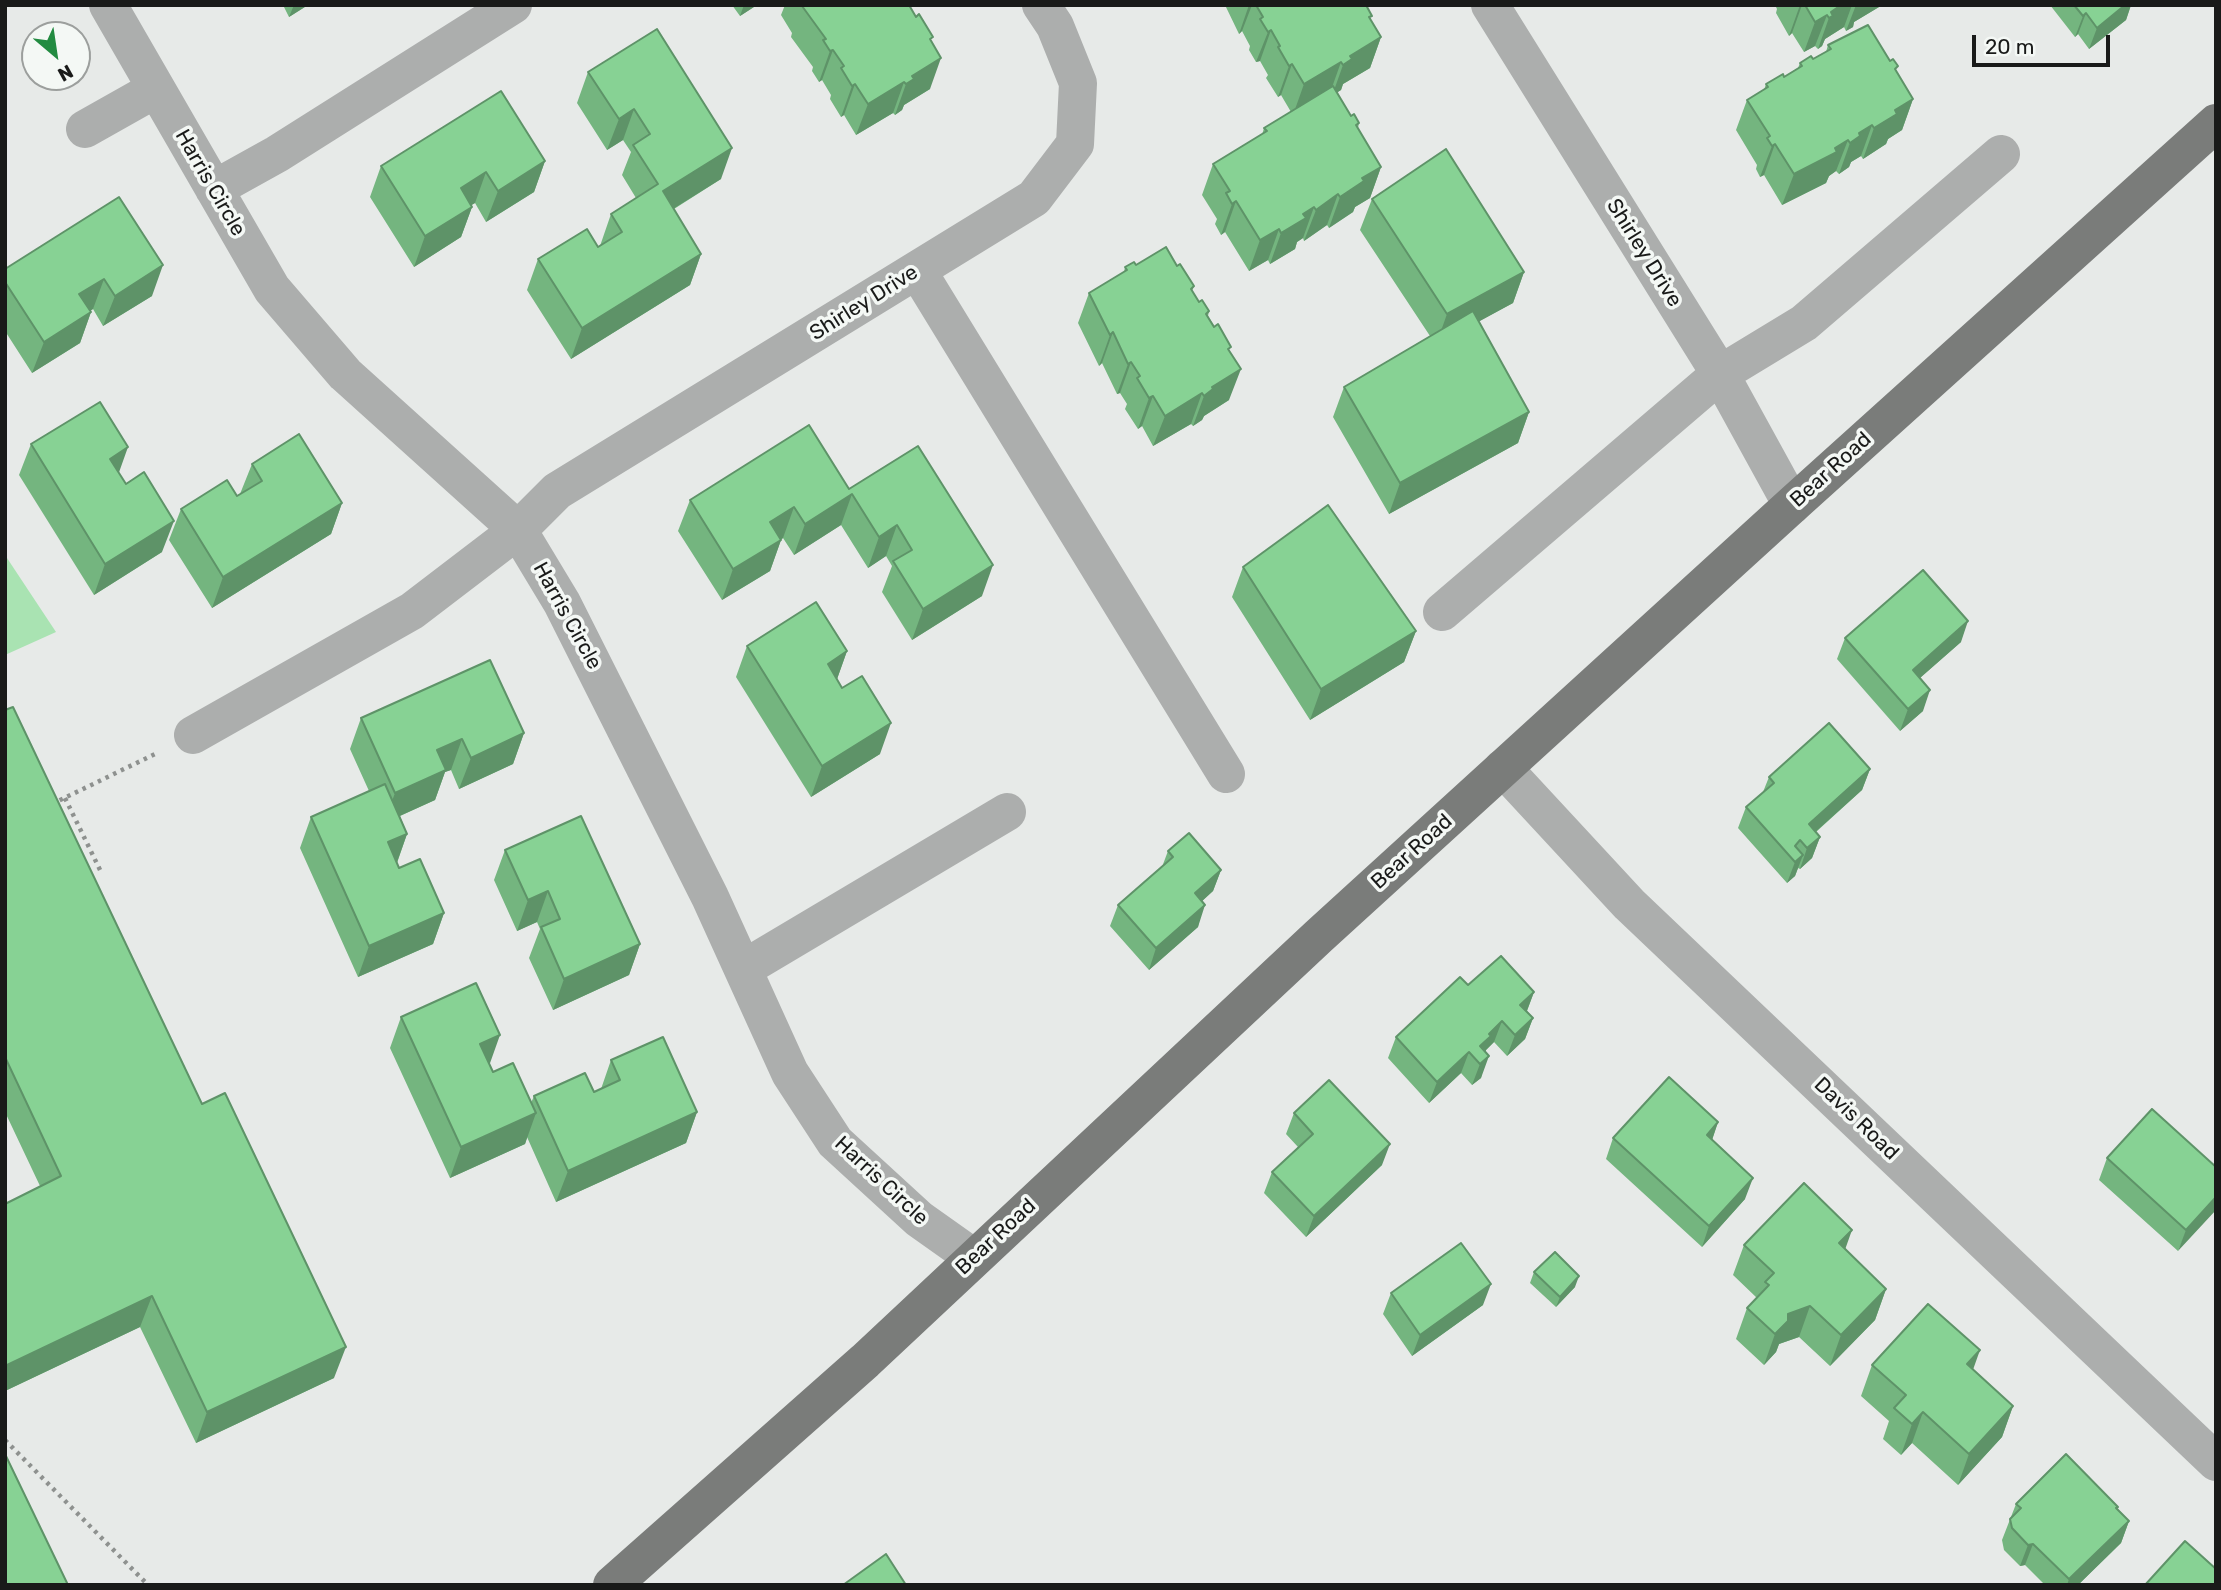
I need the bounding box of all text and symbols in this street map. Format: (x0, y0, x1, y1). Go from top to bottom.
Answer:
north arrow (21, 21, 91, 91)
scale bar (1976, 21, 2114, 65)
text: 20 m (1985, 34, 2034, 59)
text: N (54, 60, 77, 86)
street label: Harris Circle (169, 125, 251, 241)
street label: Shirley Drive (1601, 194, 1687, 312)
street label: Shirley Drive (805, 260, 923, 346)
street label: Bear Road (1785, 427, 1877, 513)
street label: Harris Circle (527, 558, 607, 674)
street label: Bear Road (1366, 809, 1458, 895)
street label: Davis Road (1808, 1072, 1904, 1166)
street label: Harris Circle (829, 1131, 933, 1231)
street label: Bear Road (951, 1194, 1041, 1280)

